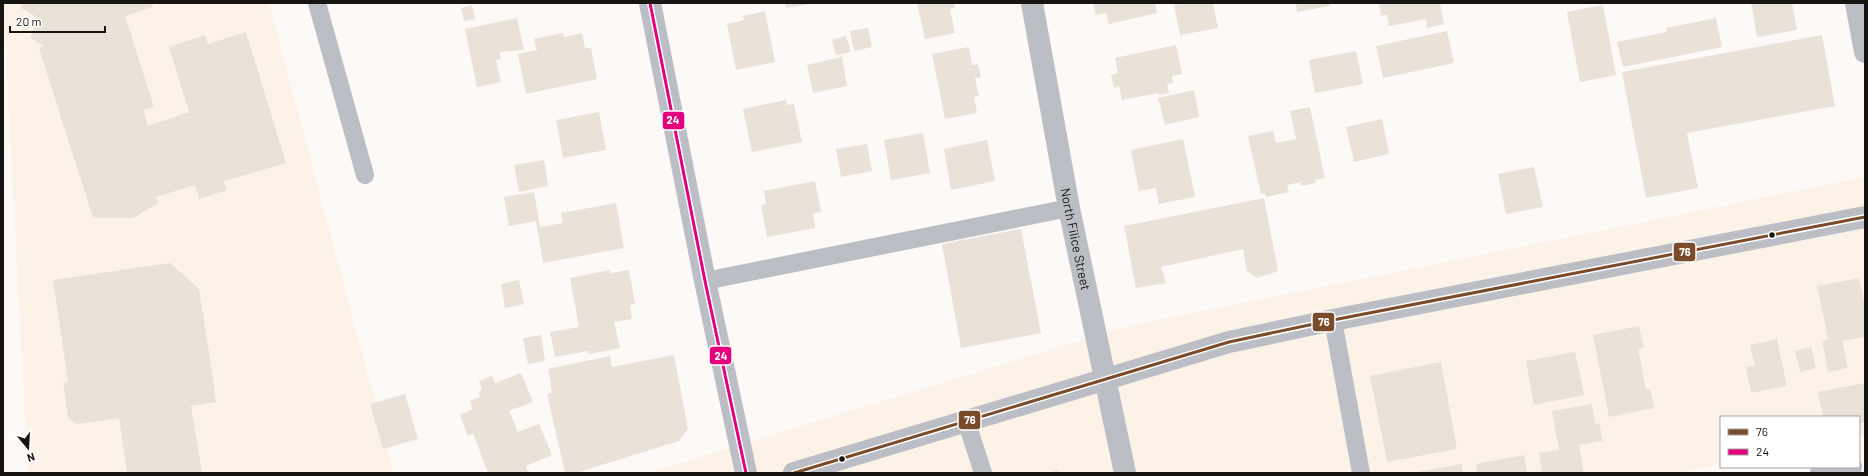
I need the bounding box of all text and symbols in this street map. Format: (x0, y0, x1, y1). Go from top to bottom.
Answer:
scale bar (10, 8, 105, 34)
text: 20 m (16, 14, 42, 28)
line badge: 24 (662, 111, 685, 130)
text: 24 (667, 113, 680, 126)
street label: North Filice Street (1058, 187, 1094, 292)
unlabelled marker (1767, 230, 1777, 240)
line badge: 76 (1673, 242, 1696, 262)
text: 76 (1679, 245, 1691, 258)
line badge: 76 (1312, 312, 1335, 332)
text: 76 (1318, 315, 1330, 328)
line badge: 24 (709, 346, 732, 365)
text: 24 (715, 349, 728, 362)
line badge: 76 (958, 410, 981, 430)
text: 76 (964, 413, 976, 426)
legend (1720, 416, 1860, 468)
text: 76 (1756, 424, 1768, 438)
north arrow (8, 428, 48, 468)
text: 24 (1756, 444, 1769, 458)
text: N (26, 451, 37, 465)
unlabelled marker (837, 454, 847, 464)

